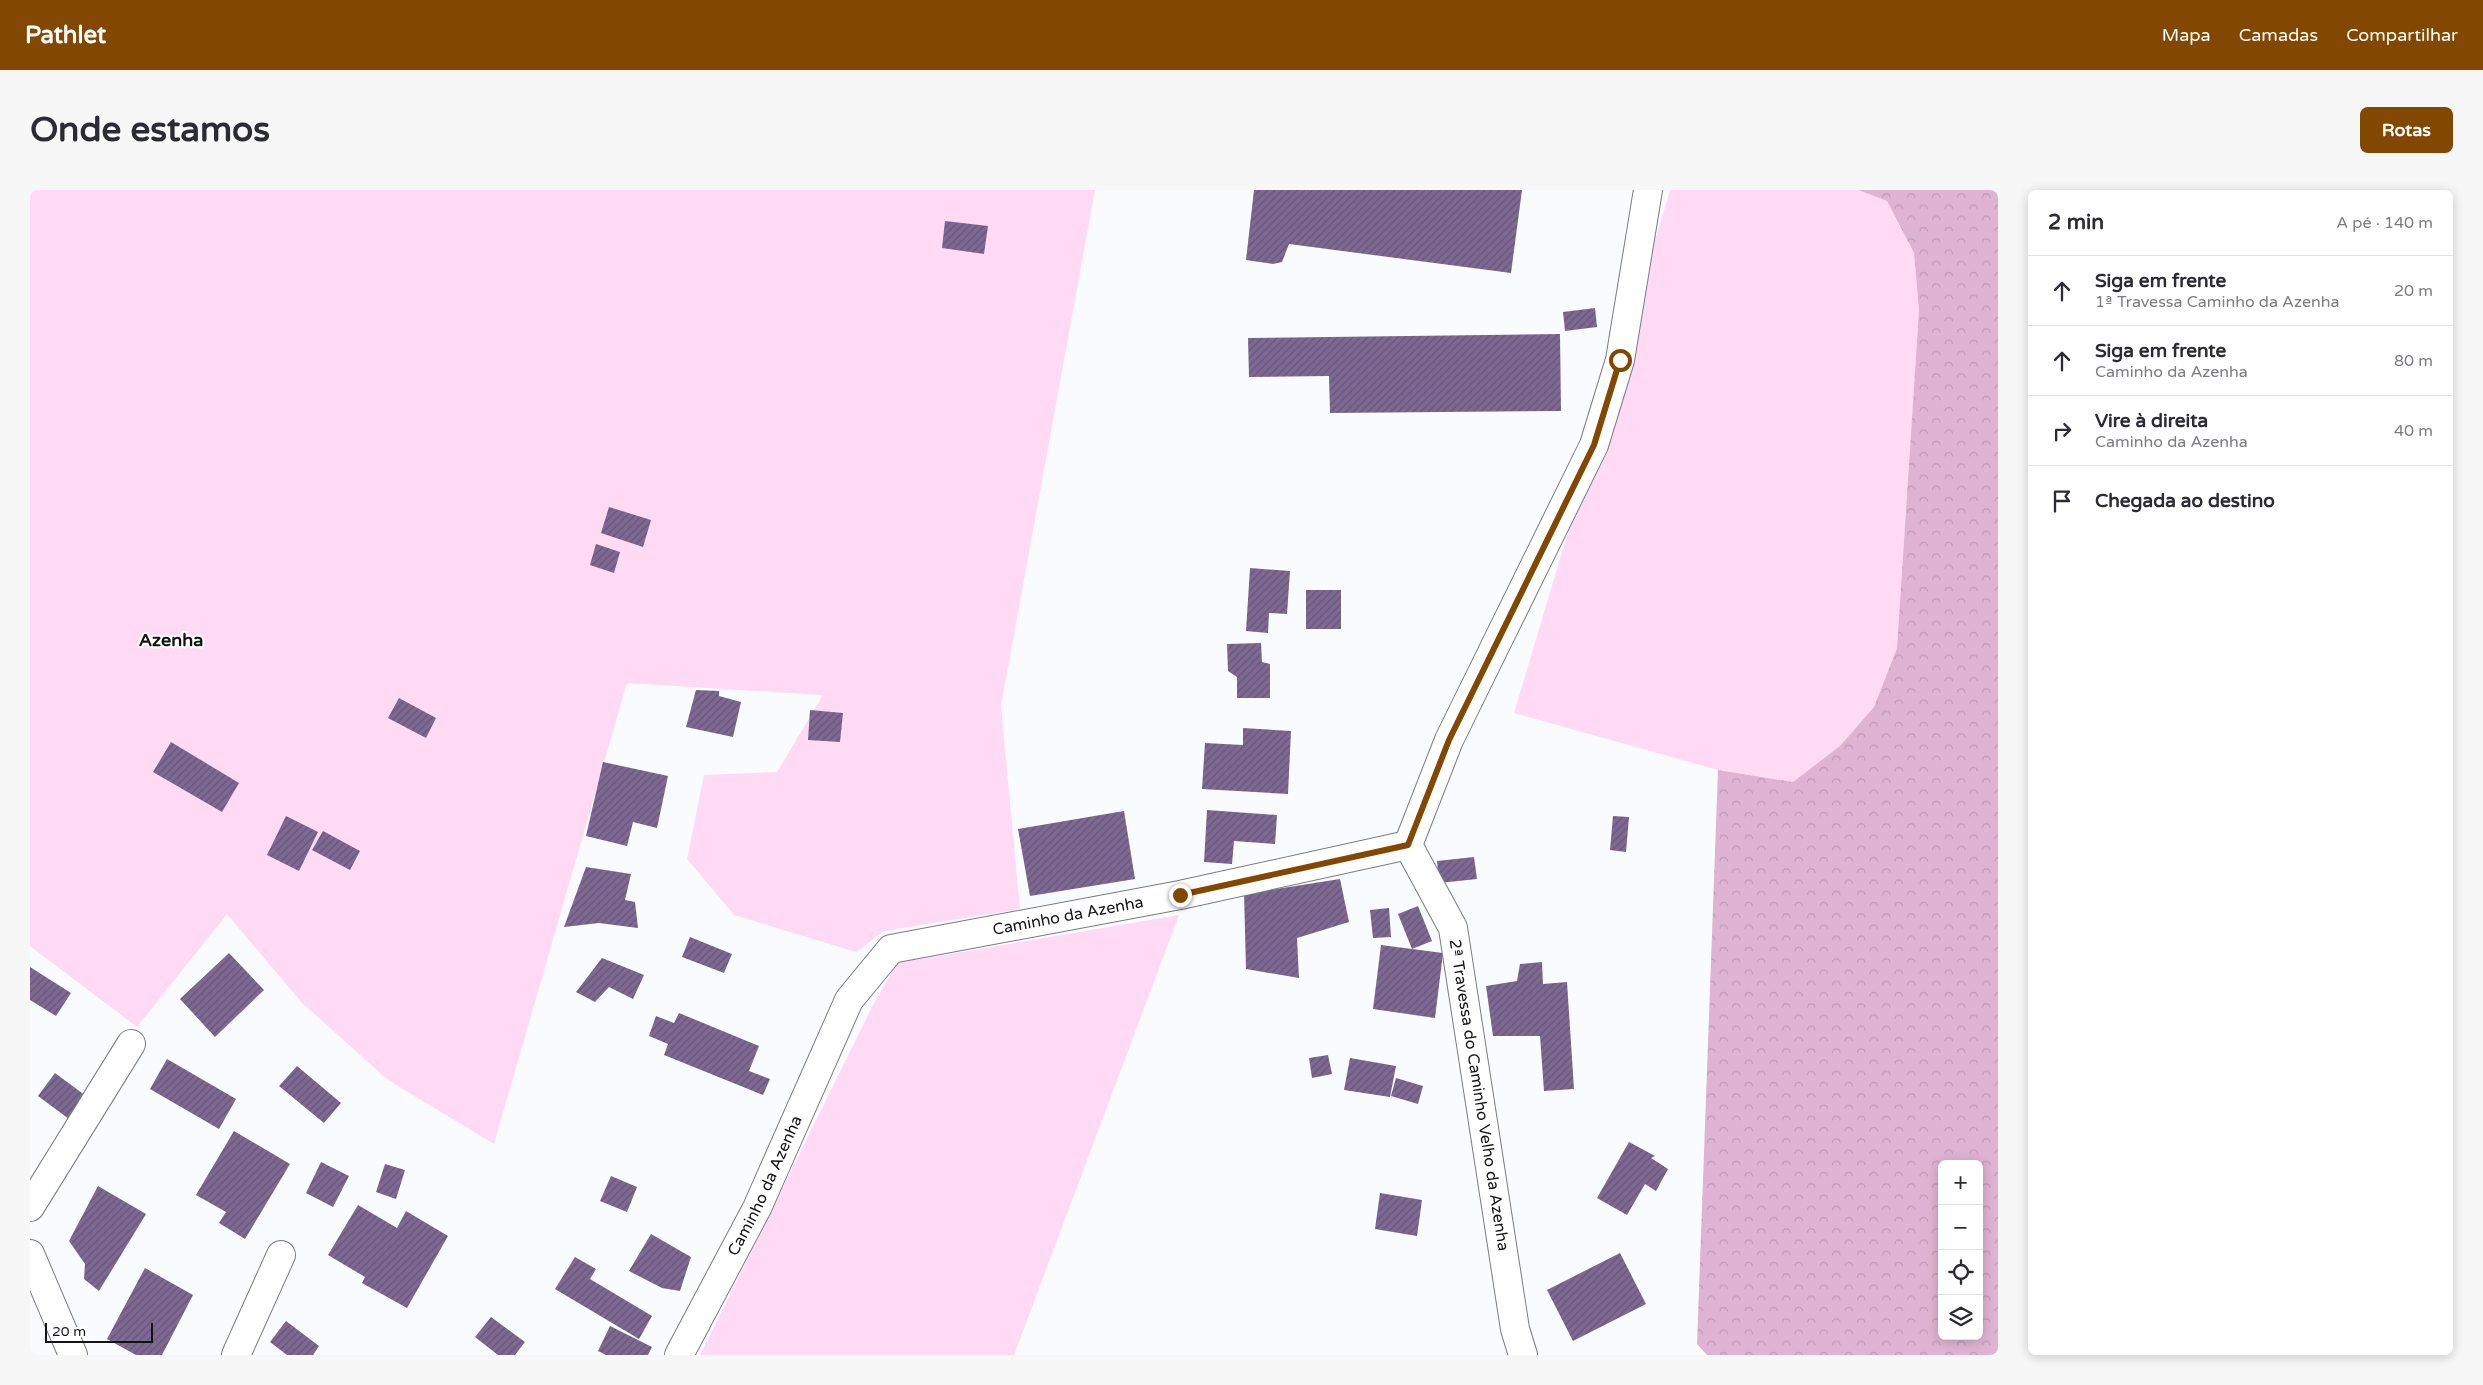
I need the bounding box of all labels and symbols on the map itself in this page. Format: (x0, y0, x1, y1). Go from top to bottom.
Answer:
route start (1609, 349, 1632, 372)
district label: Azenha (139, 629, 203, 651)
route end (1169, 884, 1192, 907)
street label: Caminho da Azenha (991, 892, 1145, 940)
street label: 2ª Travessa do Caminho Velho da Azenha (1444, 938, 1514, 1252)
street label: Caminho da Azenha (723, 1112, 807, 1259)
scale bar (45, 1320, 152, 1343)

